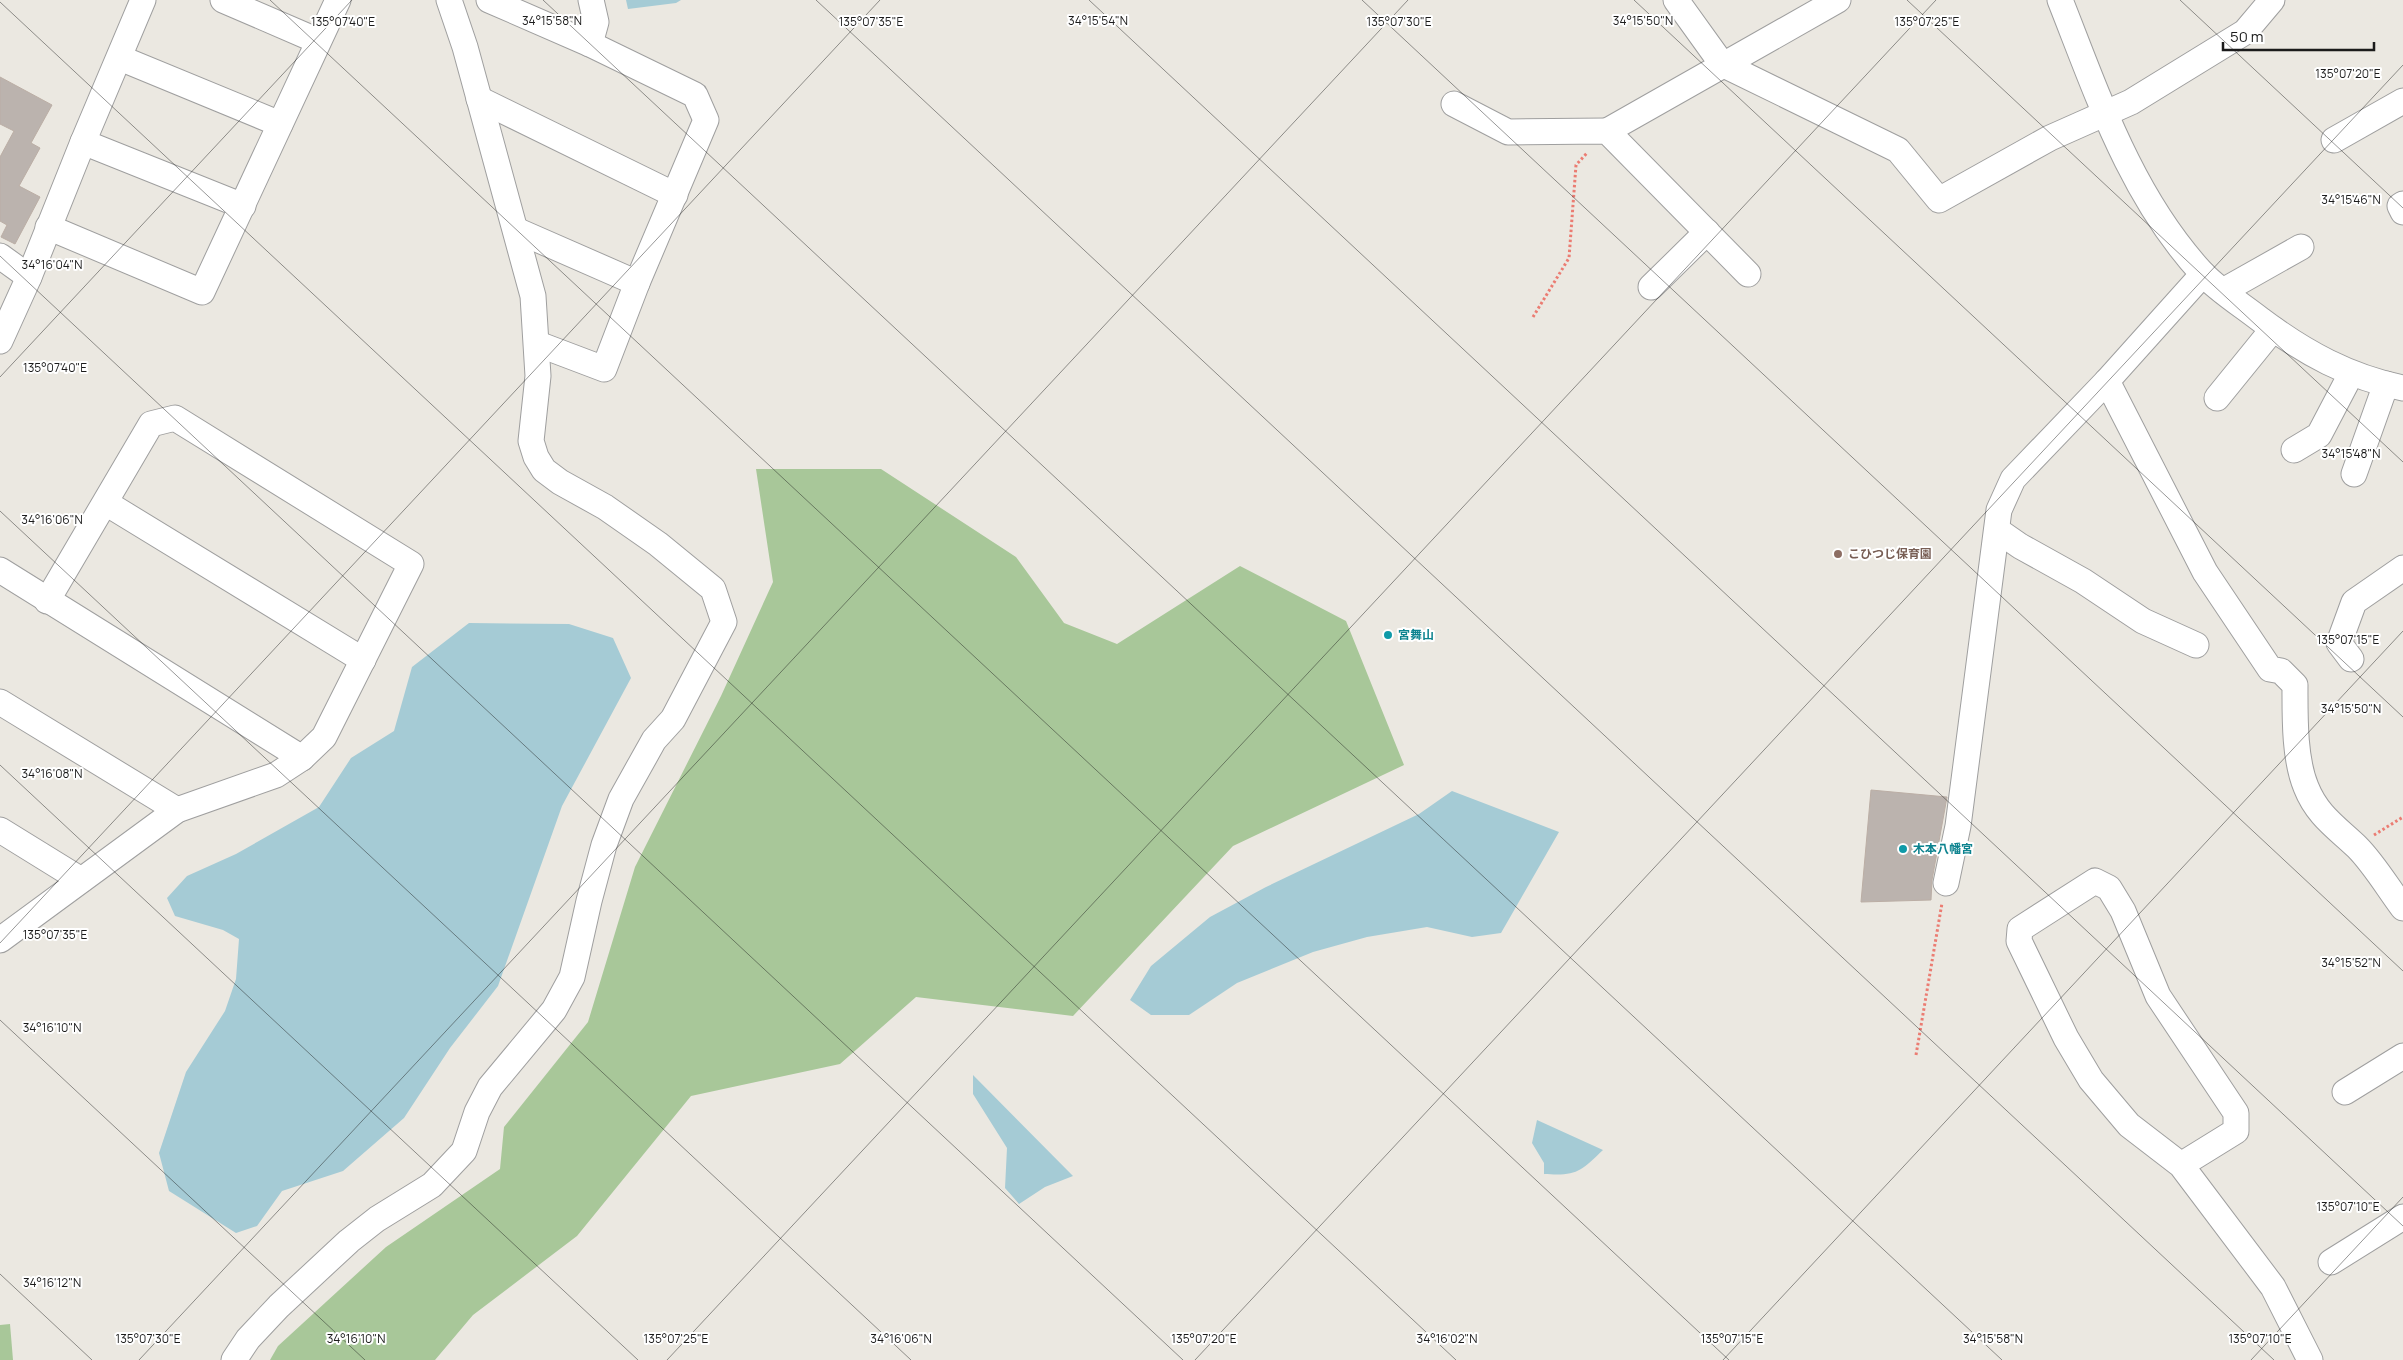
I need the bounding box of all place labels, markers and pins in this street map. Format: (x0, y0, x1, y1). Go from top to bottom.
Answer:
place label: こひつじ保育園 (1848, 545, 1932, 562)
marker: こひつじ保育園 (1832, 548, 1844, 560)
place label: 宮舞山 (1398, 626, 1434, 643)
marker: 宮舞山 (1382, 629, 1394, 641)
place label: 木本八幡宮 (1913, 840, 1973, 857)
marker: 木本八幡宮 (1897, 843, 1909, 855)

